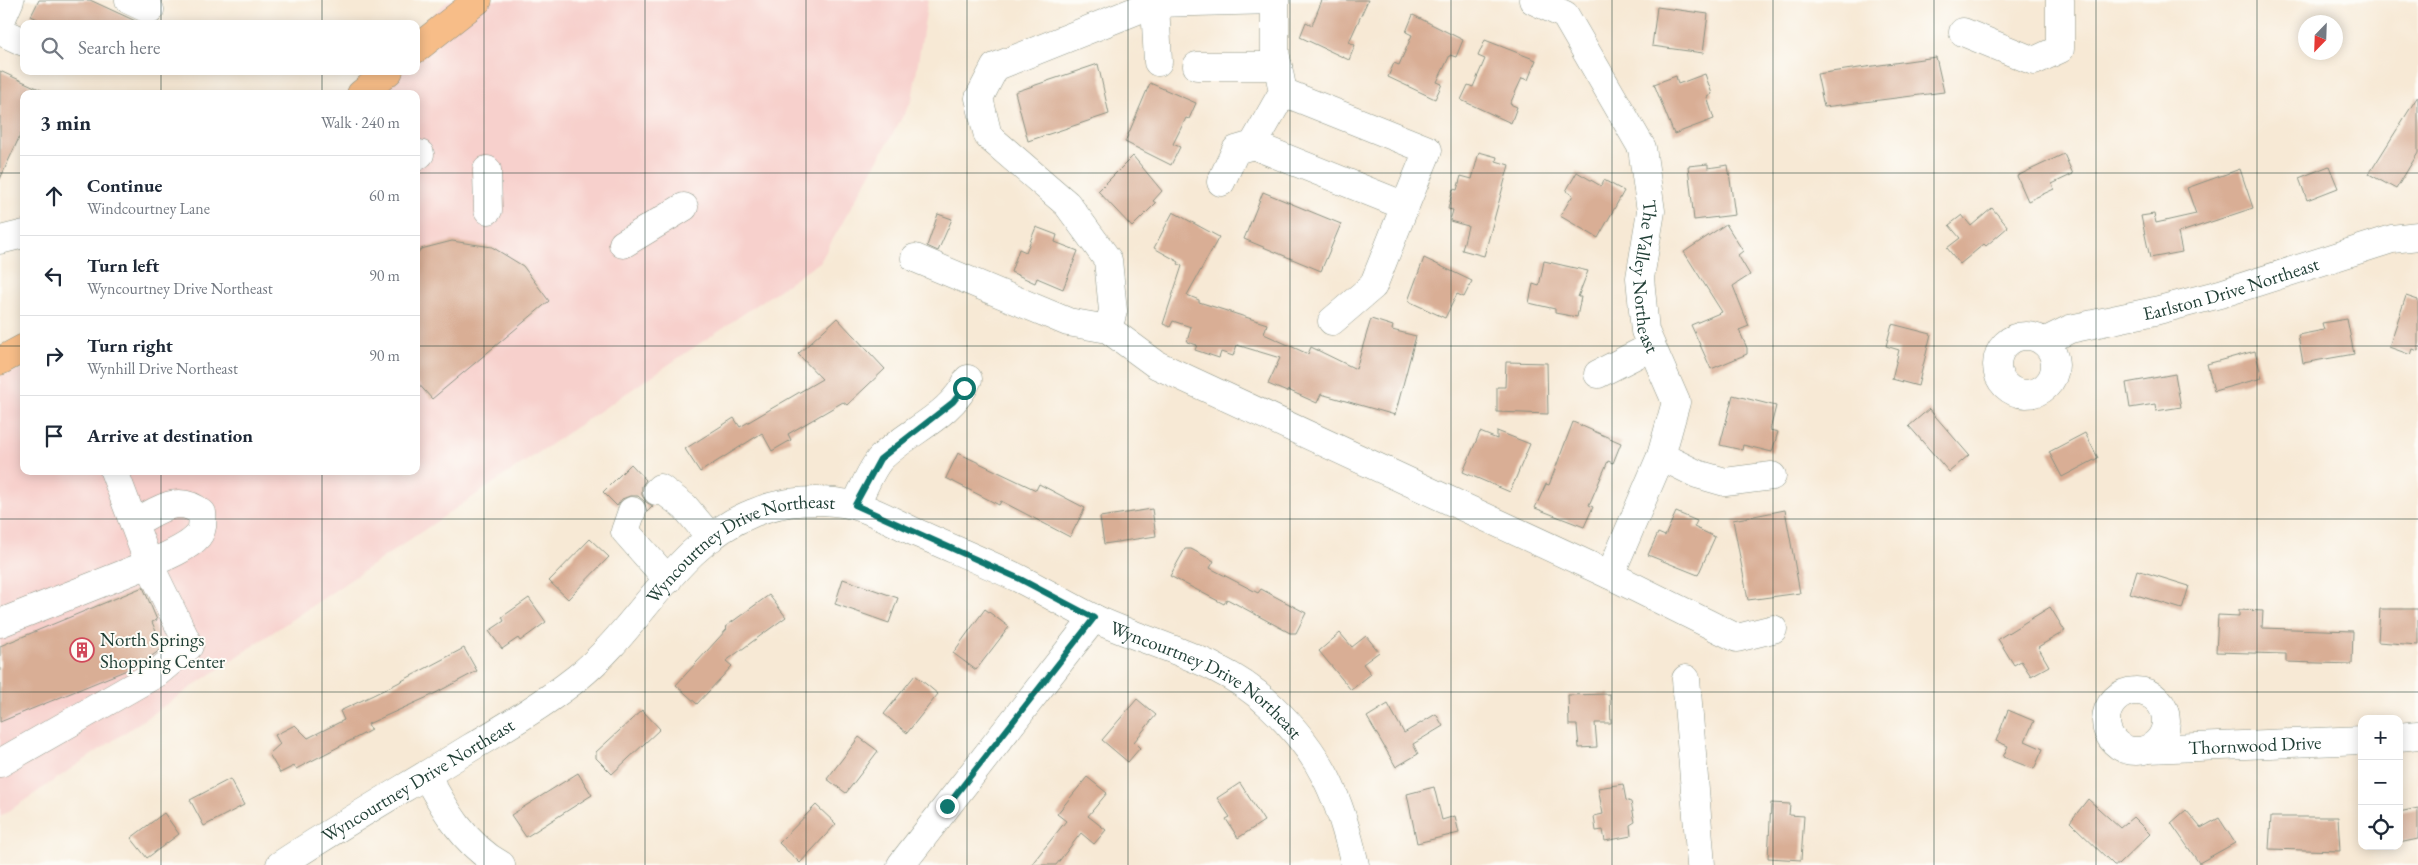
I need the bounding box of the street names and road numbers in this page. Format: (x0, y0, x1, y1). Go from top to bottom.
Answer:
street label: The Valley Northeast (1627, 198, 1665, 357)
street label: Earlston Drive Northeast (2141, 251, 2322, 326)
street label: Wyncourtney Drive Northeast (640, 488, 837, 608)
street label: Wyncourtney Drive Northeast (1106, 614, 1308, 744)
street label: Wyncourtney Drive Northeast (317, 712, 519, 848)
street label: Thornwood Drive (2188, 729, 2322, 760)

